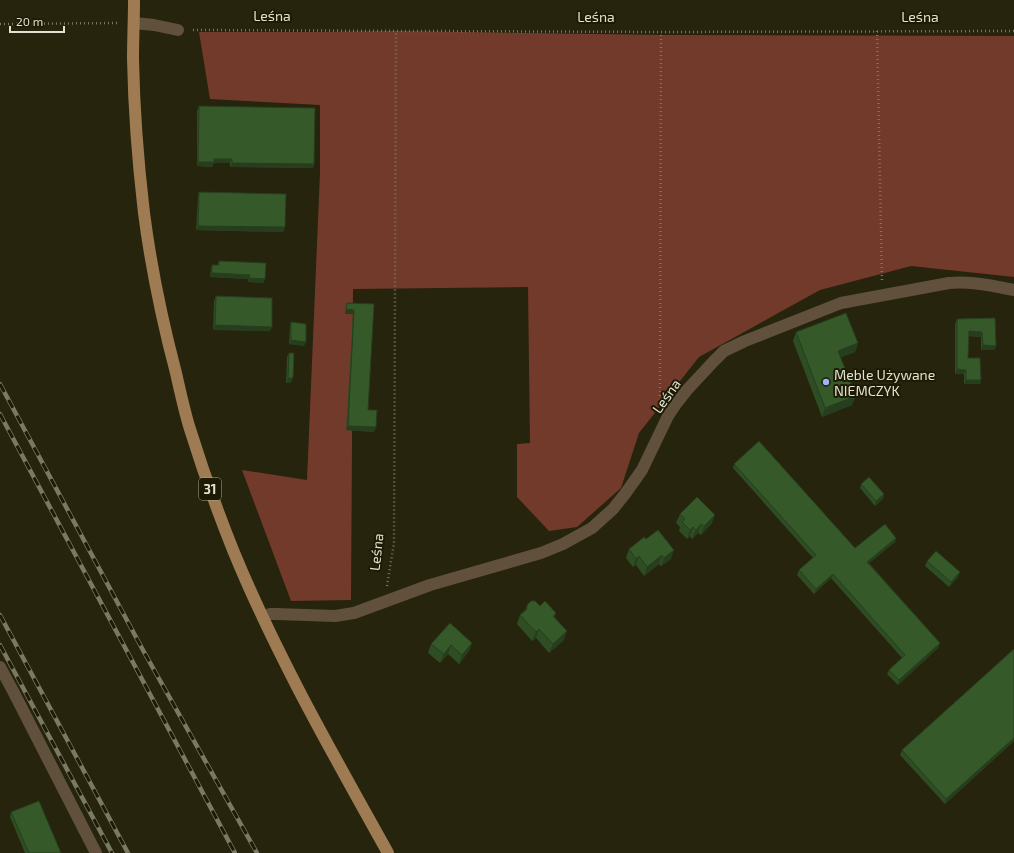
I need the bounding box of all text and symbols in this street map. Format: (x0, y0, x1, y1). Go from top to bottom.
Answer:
street label: Leśna (253, 7, 291, 24)
scale bar (10, 8, 64, 34)
street label: Leśna (577, 8, 615, 25)
street label: Leśna (901, 8, 939, 25)
text: 20 m (16, 14, 43, 28)
place label: Meble Używane NIEMCZYK (834, 366, 935, 399)
street label: Leśna (648, 376, 684, 416)
marker: Meble Używane NIEMCZYK (821, 377, 831, 387)
road number: 31 (199, 478, 221, 500)
street label: Leśna (366, 532, 386, 572)

